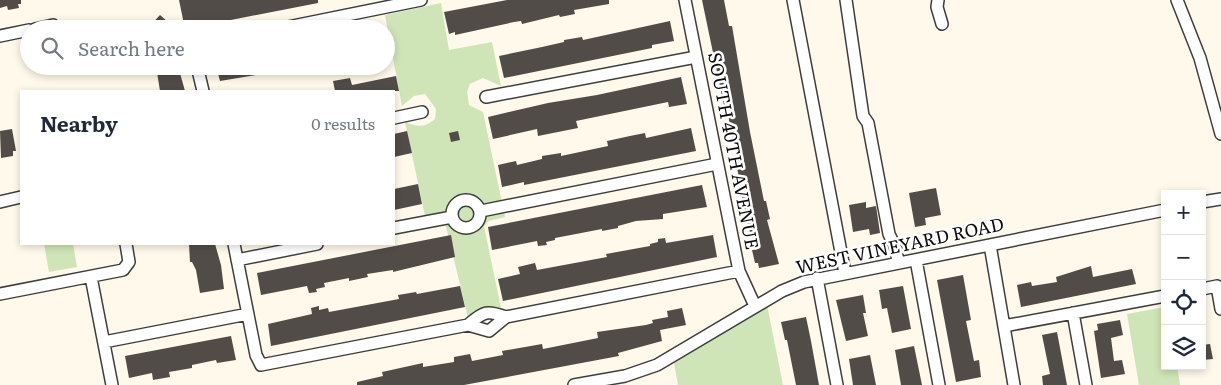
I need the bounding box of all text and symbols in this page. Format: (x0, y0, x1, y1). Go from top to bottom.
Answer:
search box (20, 20, 395, 75)
icon: search (38, 34, 66, 62)
text: Search here (78, 34, 185, 62)
street label: SOUTH 40TH AVENUE (702, 50, 767, 252)
text: Nearby (40, 107, 118, 138)
text: 0 results (311, 111, 375, 135)
map controls (1161, 190, 1206, 370)
button: + (1161, 190, 1206, 235)
street label: WEST VINEYARD ROAD (793, 209, 1006, 280)
button: − (1161, 235, 1206, 280)
button: locate (1161, 280, 1206, 325)
button: layers (1161, 325, 1206, 370)

